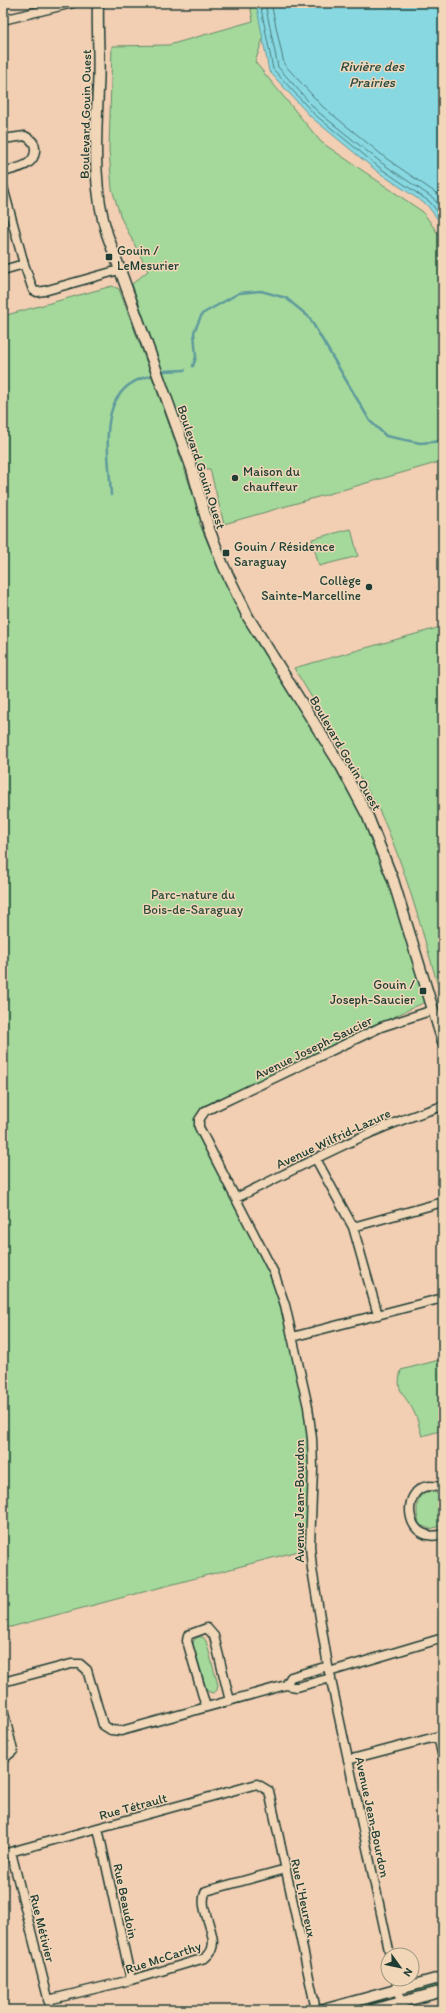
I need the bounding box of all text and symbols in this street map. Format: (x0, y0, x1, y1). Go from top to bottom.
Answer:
street label: Boulevard Gouin Ouest (77, 49, 94, 179)
water label: Rivière des Prairies (340, 58, 405, 91)
place label: Gouin / LeMesurier (117, 243, 180, 273)
marker: Gouin / LeMesurier (104, 252, 114, 262)
street label: Boulevard Gouin Ouest (174, 403, 229, 531)
place label: Maison du chauffeur (243, 464, 300, 494)
marker: Maison du chauffeur (230, 473, 240, 483)
place label: Gouin / Résidence Saraguay (234, 539, 335, 569)
marker: Gouin / Résidence Saraguay (221, 548, 231, 558)
place label: Collège Sainte-Marcelline (261, 573, 361, 603)
marker: Collège Sainte-Marcelline (364, 582, 374, 592)
street label: Boulevard Gouin Ouest (307, 693, 385, 813)
park label: Parc-nature du Bois-de-Saraguay (143, 887, 243, 917)
place label: Gouin / Joseph-Saucier (330, 977, 416, 1007)
marker: Gouin / Joseph-Saucier (418, 986, 428, 996)
street label: Avenue Joseph-Saucier (252, 1012, 375, 1083)
street label: Avenue Wilfrid-Lazure (274, 1105, 393, 1172)
street label: Avenue Jean-Bourdon (292, 1439, 307, 1563)
street label: Avenue Jean-Bourdon (352, 1755, 393, 1879)
street label: Rue Tétrault (97, 1790, 169, 1823)
street label: Rue L'Heureux (288, 1857, 319, 1939)
street label: Rue Beaudoin (110, 1862, 141, 1940)
street label: Rue Métivier (27, 1892, 58, 1965)
street label: Rue McCarthy (123, 1938, 203, 1977)
north arrow (380, 1947, 420, 1987)
text: N (400, 1966, 415, 1979)

